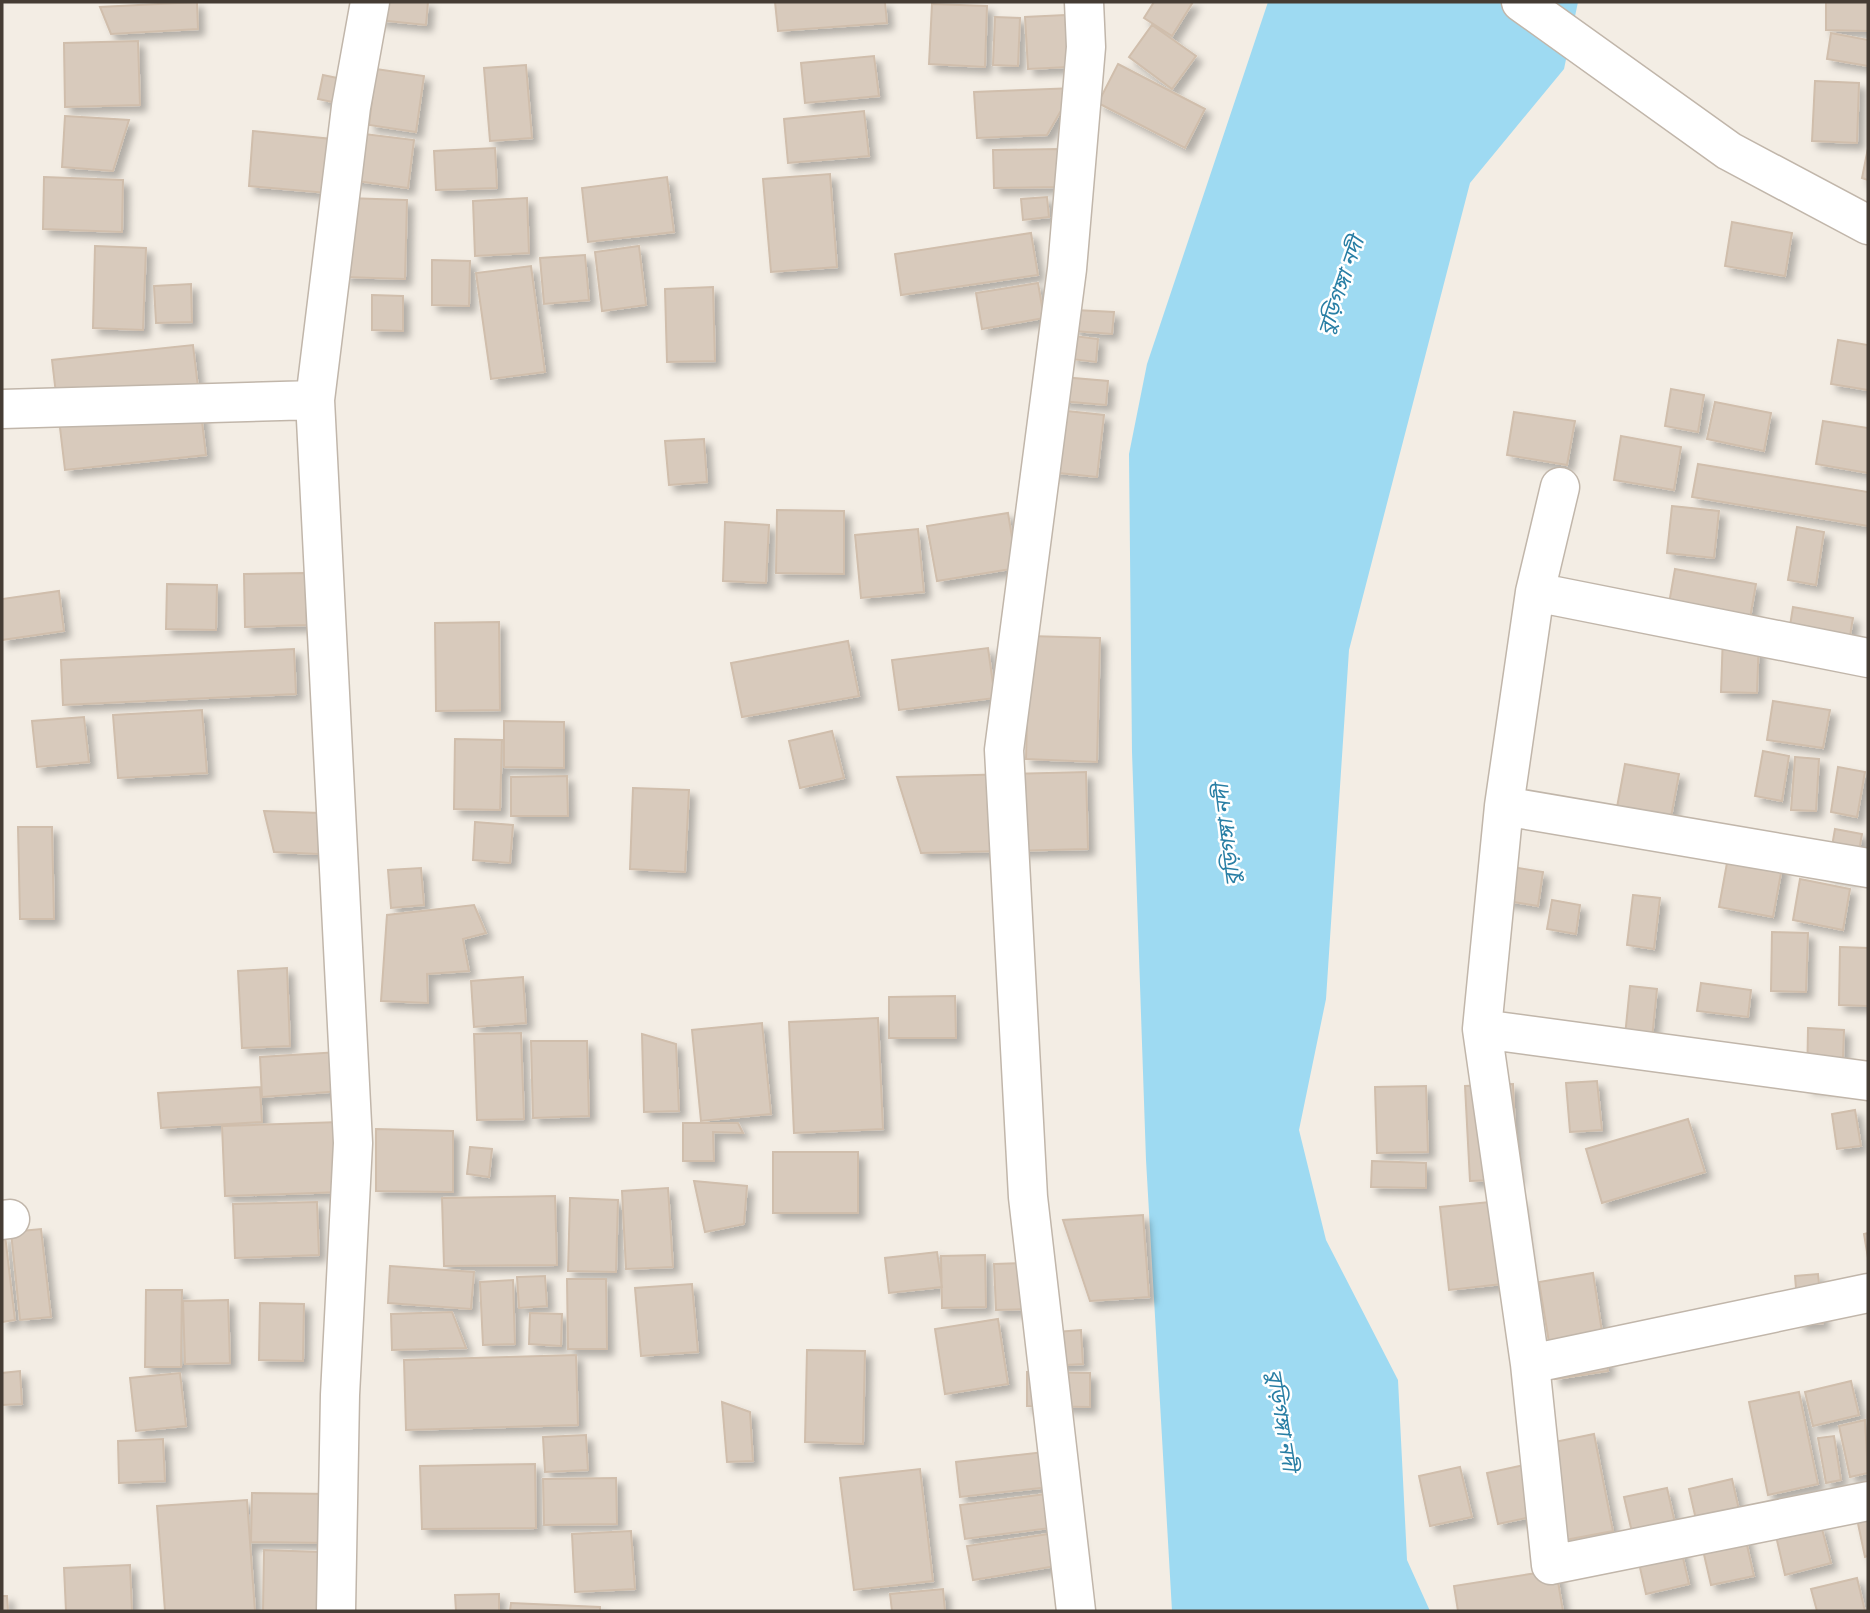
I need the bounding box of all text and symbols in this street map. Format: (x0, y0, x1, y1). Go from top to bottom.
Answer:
water label: বুড়িগঙ্গা নদী (1312, 229, 1370, 338)
water label: বুড়িগঙ্গা নদী (1207, 778, 1245, 887)
water label: বুড়িগঙ্গা নদী (1262, 1367, 1304, 1477)

